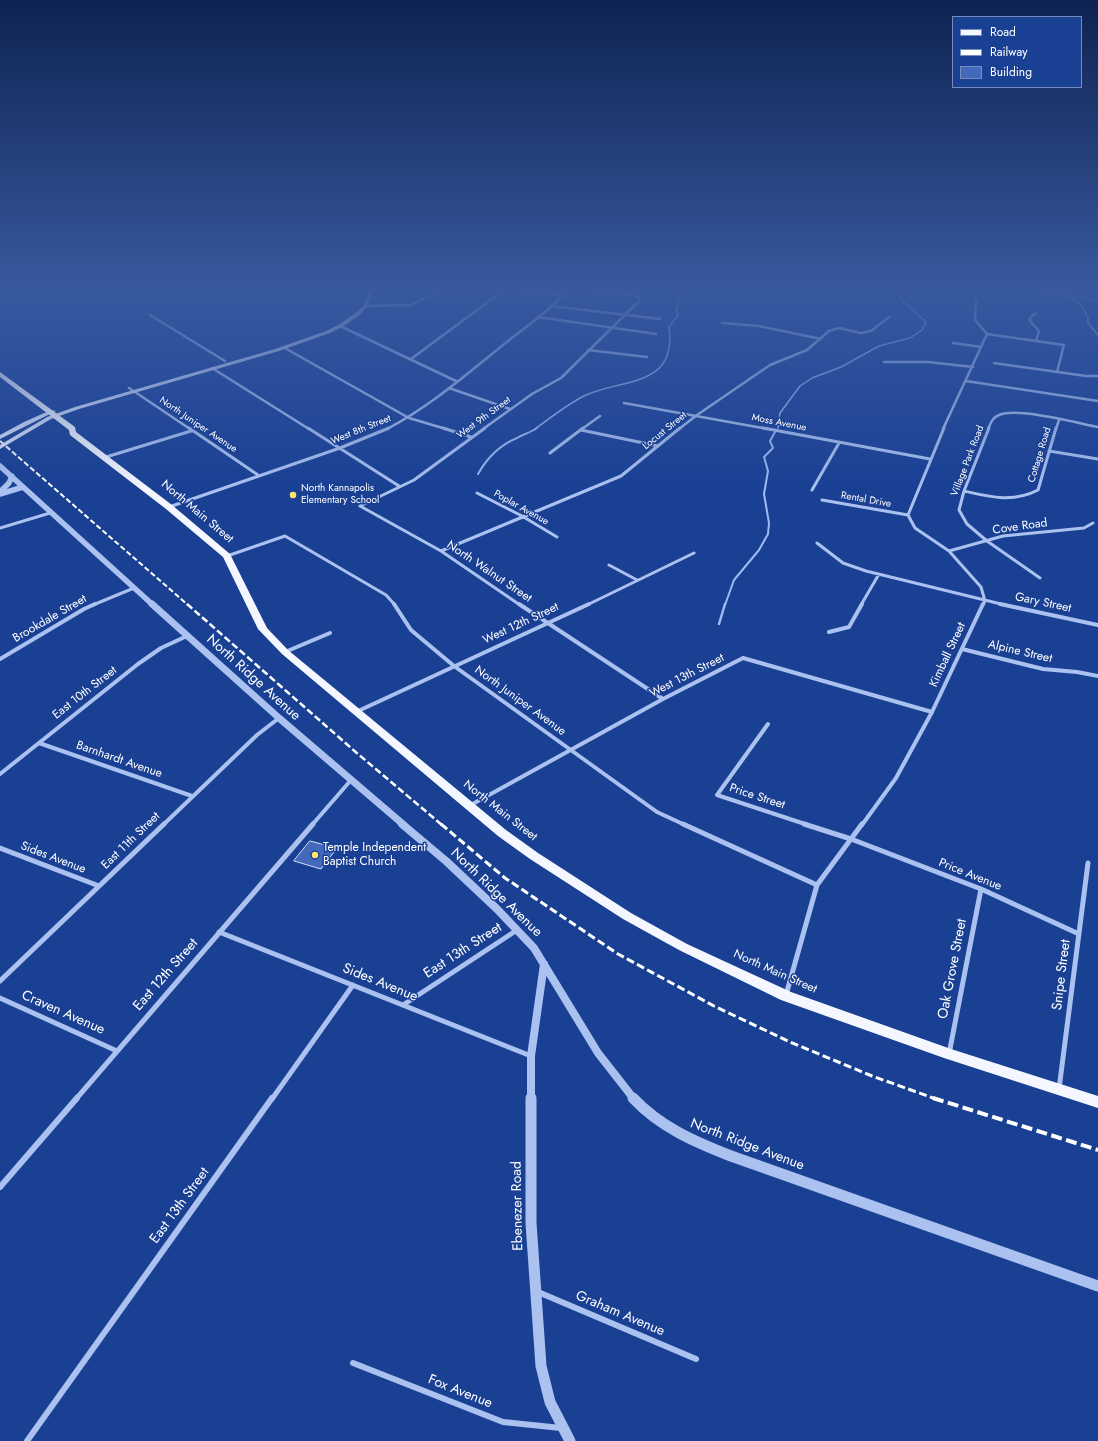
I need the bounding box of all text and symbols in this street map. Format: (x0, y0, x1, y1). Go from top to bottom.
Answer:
legend (952, 16, 1082, 88)
text: Road (990, 23, 1016, 41)
text: Railway (990, 43, 1028, 61)
text: Building (990, 63, 1032, 81)
street label: West 9th Street (455, 394, 513, 442)
street label: North Juniper Avenue (157, 395, 239, 455)
street label: Locust Street (641, 410, 689, 452)
street label: Moss Avenue (750, 412, 808, 434)
street label: West 8th Street (329, 413, 393, 447)
street label: Village Park Road (949, 424, 987, 498)
street label: Cottage Road (1026, 426, 1054, 484)
street label: North Main Street (158, 478, 236, 546)
place label: North Kannapolis Elementary School (301, 483, 379, 506)
street label: Poplar Avenue (491, 488, 551, 528)
marker: North Kannapolis Elementary School (288, 490, 298, 500)
street label: Rental Drive (840, 490, 892, 510)
street label: Cove Road (992, 516, 1048, 538)
street label: North Walnut Street (444, 538, 534, 606)
street label: Gary Street (1014, 590, 1072, 616)
street label: Brookdale Street (11, 592, 89, 646)
street label: West 12th Street (481, 600, 561, 648)
street label: Kimball Street (927, 620, 969, 690)
street label: North Ridge Avenue (203, 631, 303, 725)
street label: Alpine Street (987, 638, 1053, 666)
street label: West 13th Street (647, 651, 727, 701)
street label: East 10th Street (50, 663, 120, 723)
street label: North Juniper Avenue (471, 663, 569, 739)
street label: Barnhardt Avenue (74, 739, 164, 781)
street label: North Main Street (460, 778, 540, 844)
street label: Price Street (727, 781, 787, 813)
street label: East 11th Street (99, 809, 163, 873)
street label: Sides Avenue (18, 839, 88, 877)
place label: Temple Independent Baptist Church (323, 841, 426, 869)
street label: North Ridge Avenue (447, 845, 545, 941)
marker: Temple Independent Baptist Church (310, 850, 320, 860)
street label: Price Avenue (936, 856, 1004, 894)
street label: Oak Grove Street (935, 917, 971, 1021)
street label: East 13th Street (421, 919, 505, 983)
street label: East 12th Street (130, 935, 202, 1015)
street label: Snipe Street (1049, 939, 1075, 1011)
street label: North Main Street (731, 947, 819, 997)
street label: Sides Avenue (340, 960, 420, 1006)
street label: Craven Avenue (19, 987, 107, 1039)
street label: North Ridge Avenue (688, 1116, 806, 1174)
street label: Ebenezer Road (509, 1161, 527, 1251)
street label: East 13th Street (147, 1165, 213, 1247)
street label: Graham Avenue (573, 1288, 667, 1340)
street label: Fox Avenue (425, 1372, 495, 1412)

